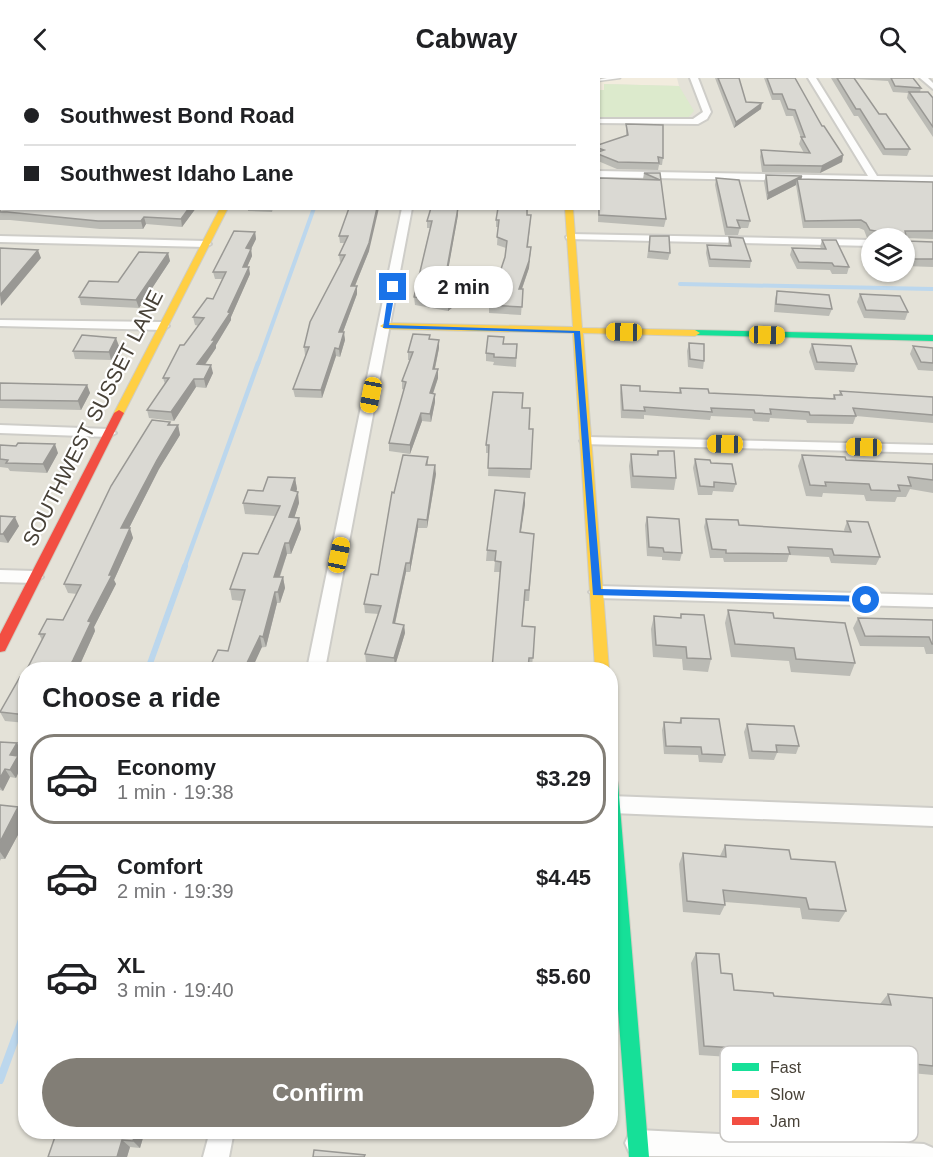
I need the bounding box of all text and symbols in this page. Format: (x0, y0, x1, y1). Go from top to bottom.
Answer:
icon: back (24, 23, 57, 56)
icon: search (876, 23, 909, 56)
text: Cabway (415, 24, 518, 54)
text: Southwest Bond Road (60, 103, 295, 128)
text: Southwest Idaho Lane (60, 161, 293, 186)
map controls (861, 228, 915, 282)
button: layers (861, 228, 915, 282)
callout: 2 min (414, 266, 513, 308)
route end (379, 273, 406, 300)
text: 2 min (437, 276, 490, 298)
street label: SOUTHWEST SUSSET LANE (18, 286, 167, 549)
car (606, 323, 642, 341)
car (749, 326, 785, 344)
car (359, 376, 383, 414)
car (707, 435, 743, 453)
car (846, 438, 882, 456)
car (326, 536, 352, 574)
route start (852, 586, 879, 613)
text: Choose a ride (42, 683, 221, 713)
icon: car (45, 752, 99, 806)
text: Economy (117, 755, 216, 780)
text: $3.29 (536, 766, 591, 791)
text: 1 min · 19:38 (117, 781, 234, 803)
icon: car (45, 851, 99, 905)
text: Comfort (117, 854, 203, 879)
text: $4.45 (536, 865, 591, 890)
text: 2 min · 19:39 (117, 880, 234, 902)
icon: car (45, 950, 99, 1004)
text: XL (117, 953, 145, 978)
text: $5.60 (536, 964, 591, 989)
text: 3 min · 19:40 (117, 979, 234, 1001)
legend (720, 1046, 918, 1142)
button: Confirm (42, 1058, 594, 1127)
text: Fast (770, 1059, 802, 1076)
text: Slow (770, 1086, 805, 1103)
text: Jam (770, 1113, 800, 1130)

